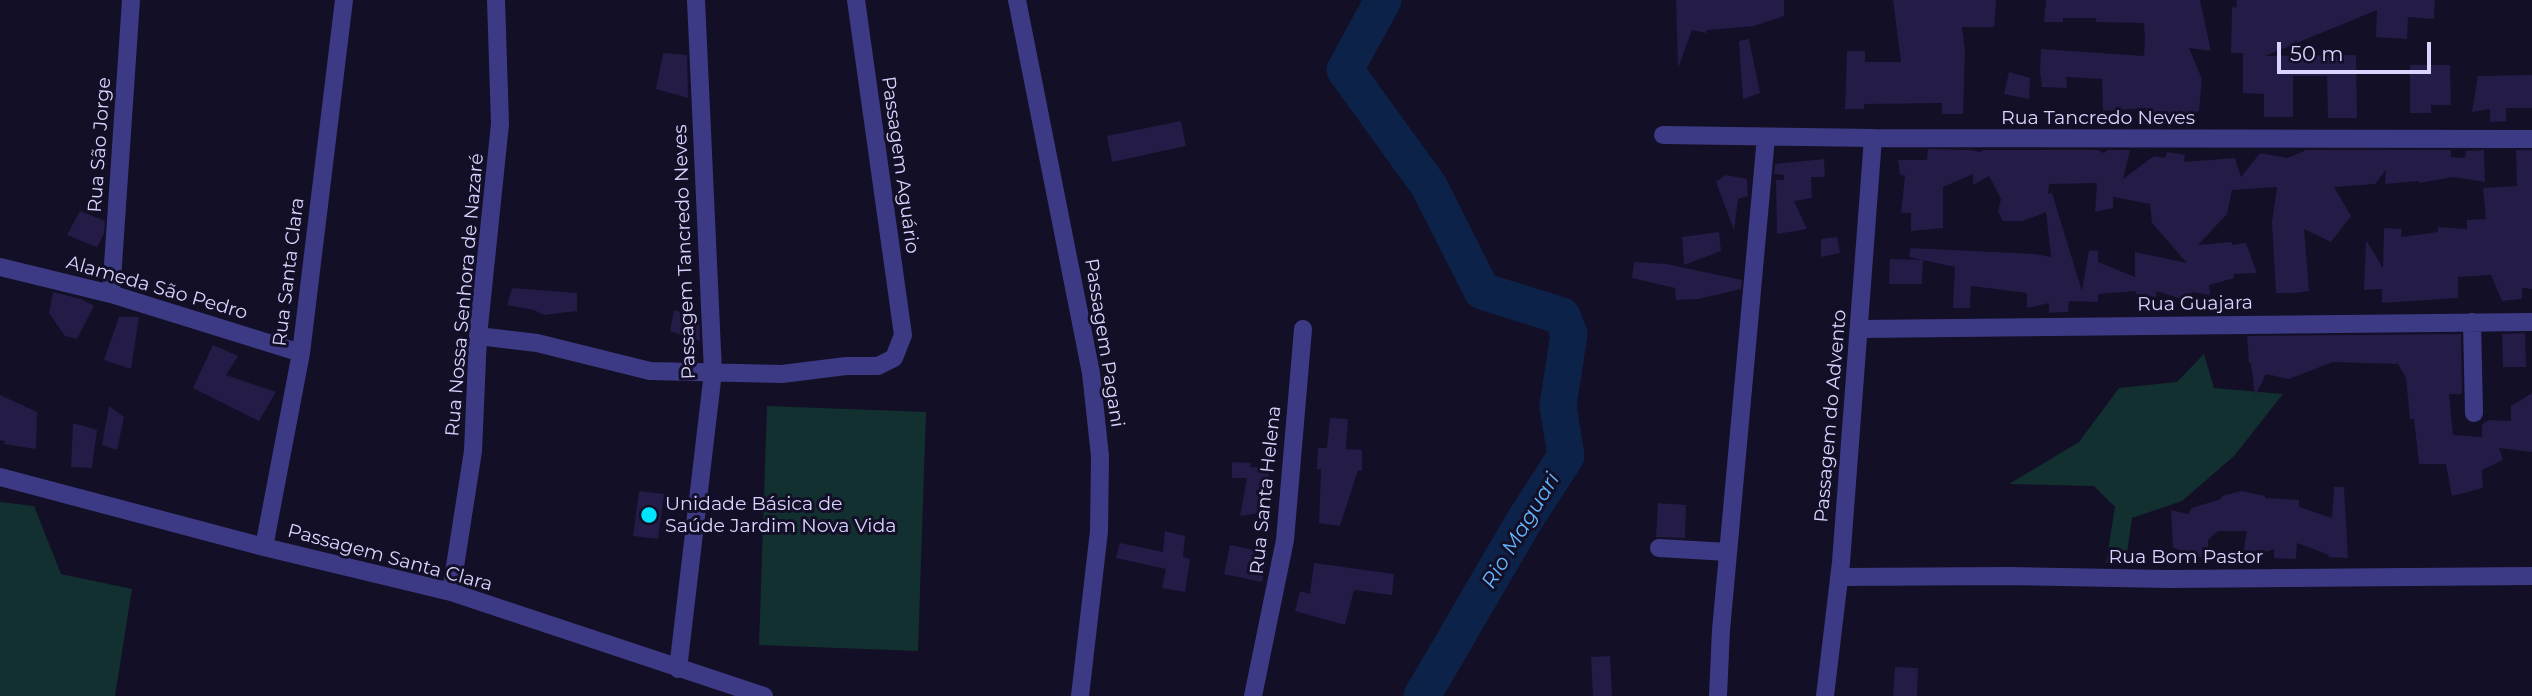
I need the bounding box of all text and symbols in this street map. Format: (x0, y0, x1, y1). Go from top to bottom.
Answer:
scale bar (2280, 28, 2434, 72)
text: 50 m (2290, 41, 2344, 66)
street label: Passagem Aguário (876, 75, 924, 255)
street label: Rua São Jorge (84, 76, 116, 214)
street label: Rua Tancredo Neves (2001, 107, 2195, 129)
street label: Passagem Tancredo Neves (669, 124, 701, 380)
street label: Rua Nossa Senhora de Nazaré (441, 152, 489, 438)
street label: Rua Santa Clara (269, 196, 309, 348)
street label: Alameda São Pedro (64, 251, 250, 325)
street label: Passagem Pagani (1079, 257, 1129, 429)
street label: Rua Guajara (2137, 292, 2253, 316)
street label: Passagem do Advento (1810, 309, 1852, 523)
street label: Rua Santa Helena (1246, 405, 1286, 575)
water label: Rio Maguari (1477, 469, 1565, 593)
place label: Unidade Básica de Saúde Jardim Nova Vida (665, 493, 897, 537)
marker: Unidade Básica de Saúde Jardim Nova Vida (639, 505, 659, 525)
street label: Passagem Santa Clara (285, 520, 495, 596)
street label: Rua Bom Pastor (2109, 546, 2263, 568)

